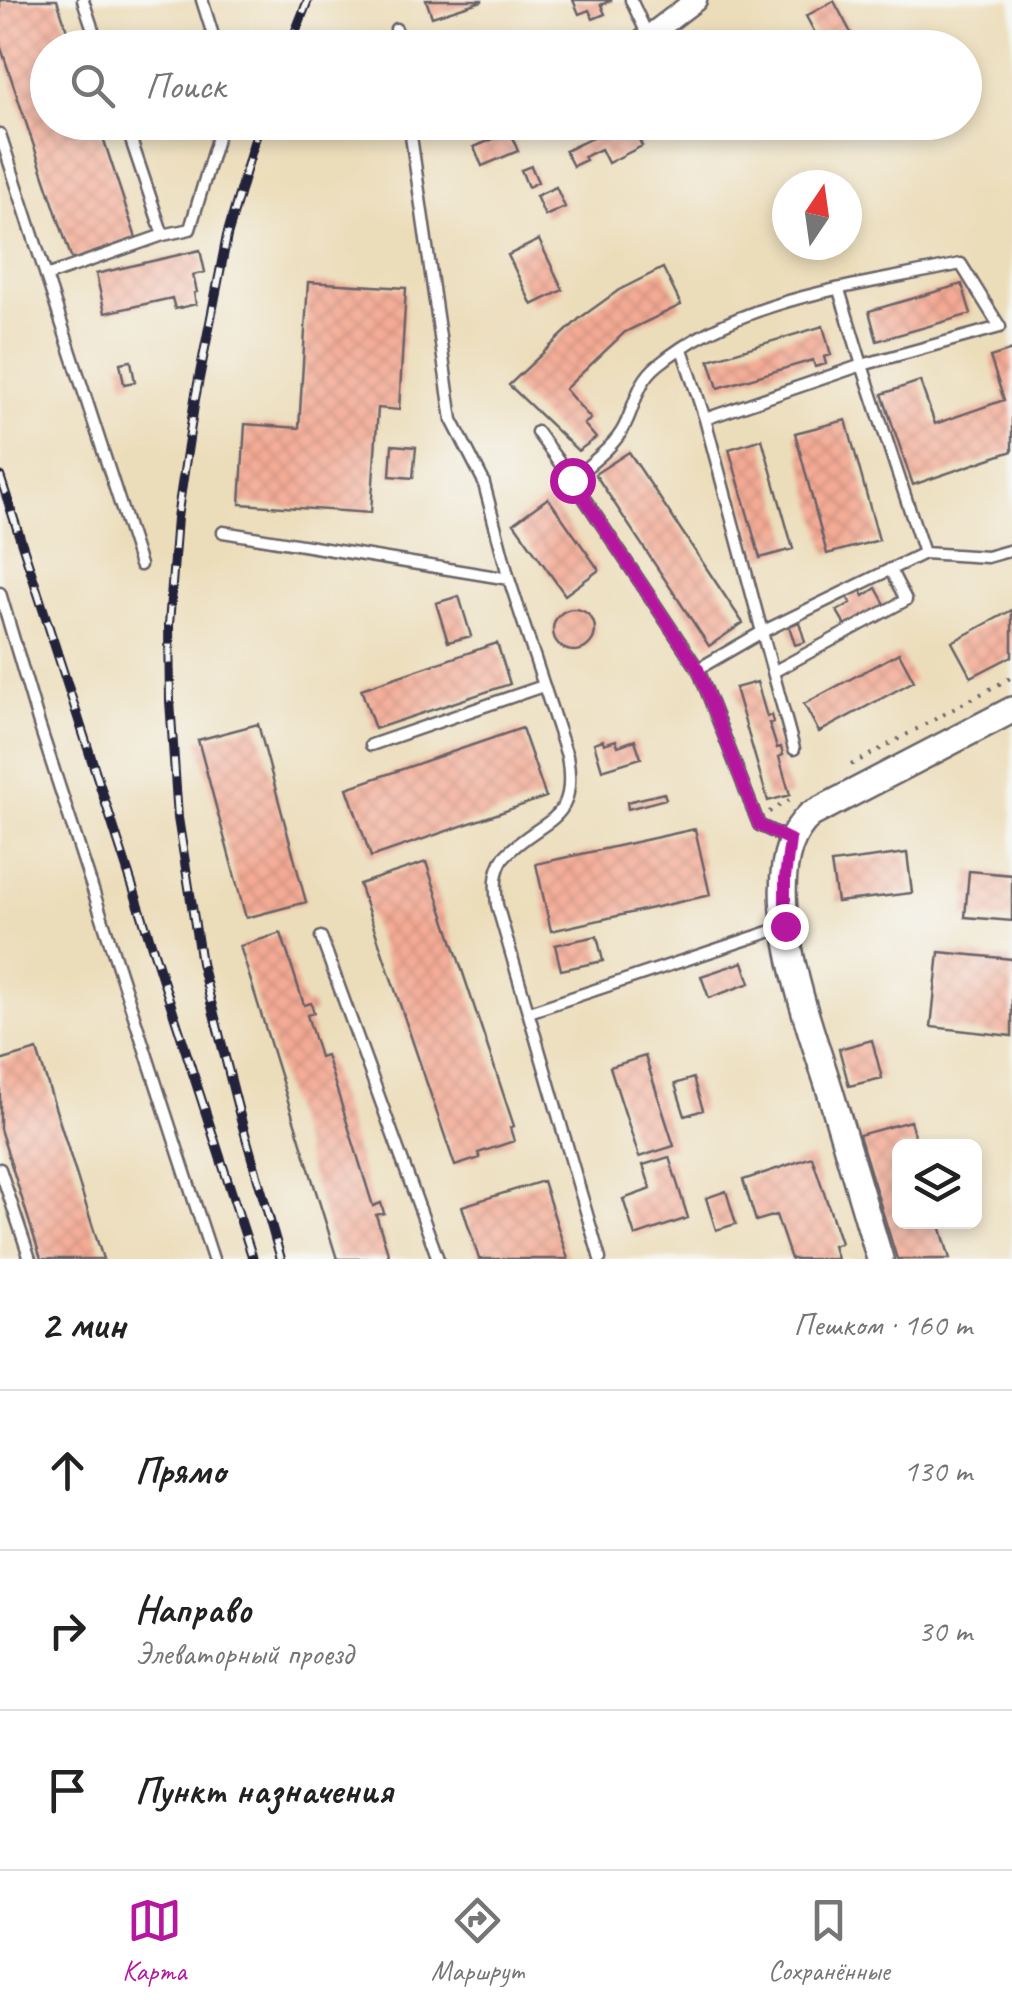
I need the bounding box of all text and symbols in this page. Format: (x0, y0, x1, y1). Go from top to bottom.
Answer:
search box (30, 30, 982, 140)
icon: search (65, 58, 120, 113)
text: Поиск (145, 62, 225, 109)
north arrow (772, 170, 862, 260)
route start (550, 458, 596, 504)
route end (763, 904, 809, 950)
map controls (892, 1139, 982, 1229)
button: layers (892, 1139, 982, 1229)
text: 2 мин (40, 1298, 125, 1351)
text: Пешком · 160 m (793, 1304, 972, 1345)
icon: ahead (40, 1443, 95, 1498)
text: Прямо (135, 1447, 225, 1494)
text: 130 m (903, 1450, 972, 1491)
text: Направо (135, 1586, 251, 1633)
icon: right (40, 1603, 95, 1658)
text: 30 m (918, 1610, 972, 1651)
text: Элеваторный проезд (135, 1633, 353, 1674)
icon: arrive (40, 1763, 95, 1818)
text: Пункт назначения (135, 1767, 392, 1814)
tab: Карта (122, 1893, 186, 1988)
tab: Маршрут (431, 1893, 523, 1988)
tab: Сохранённые (768, 1893, 890, 1988)

